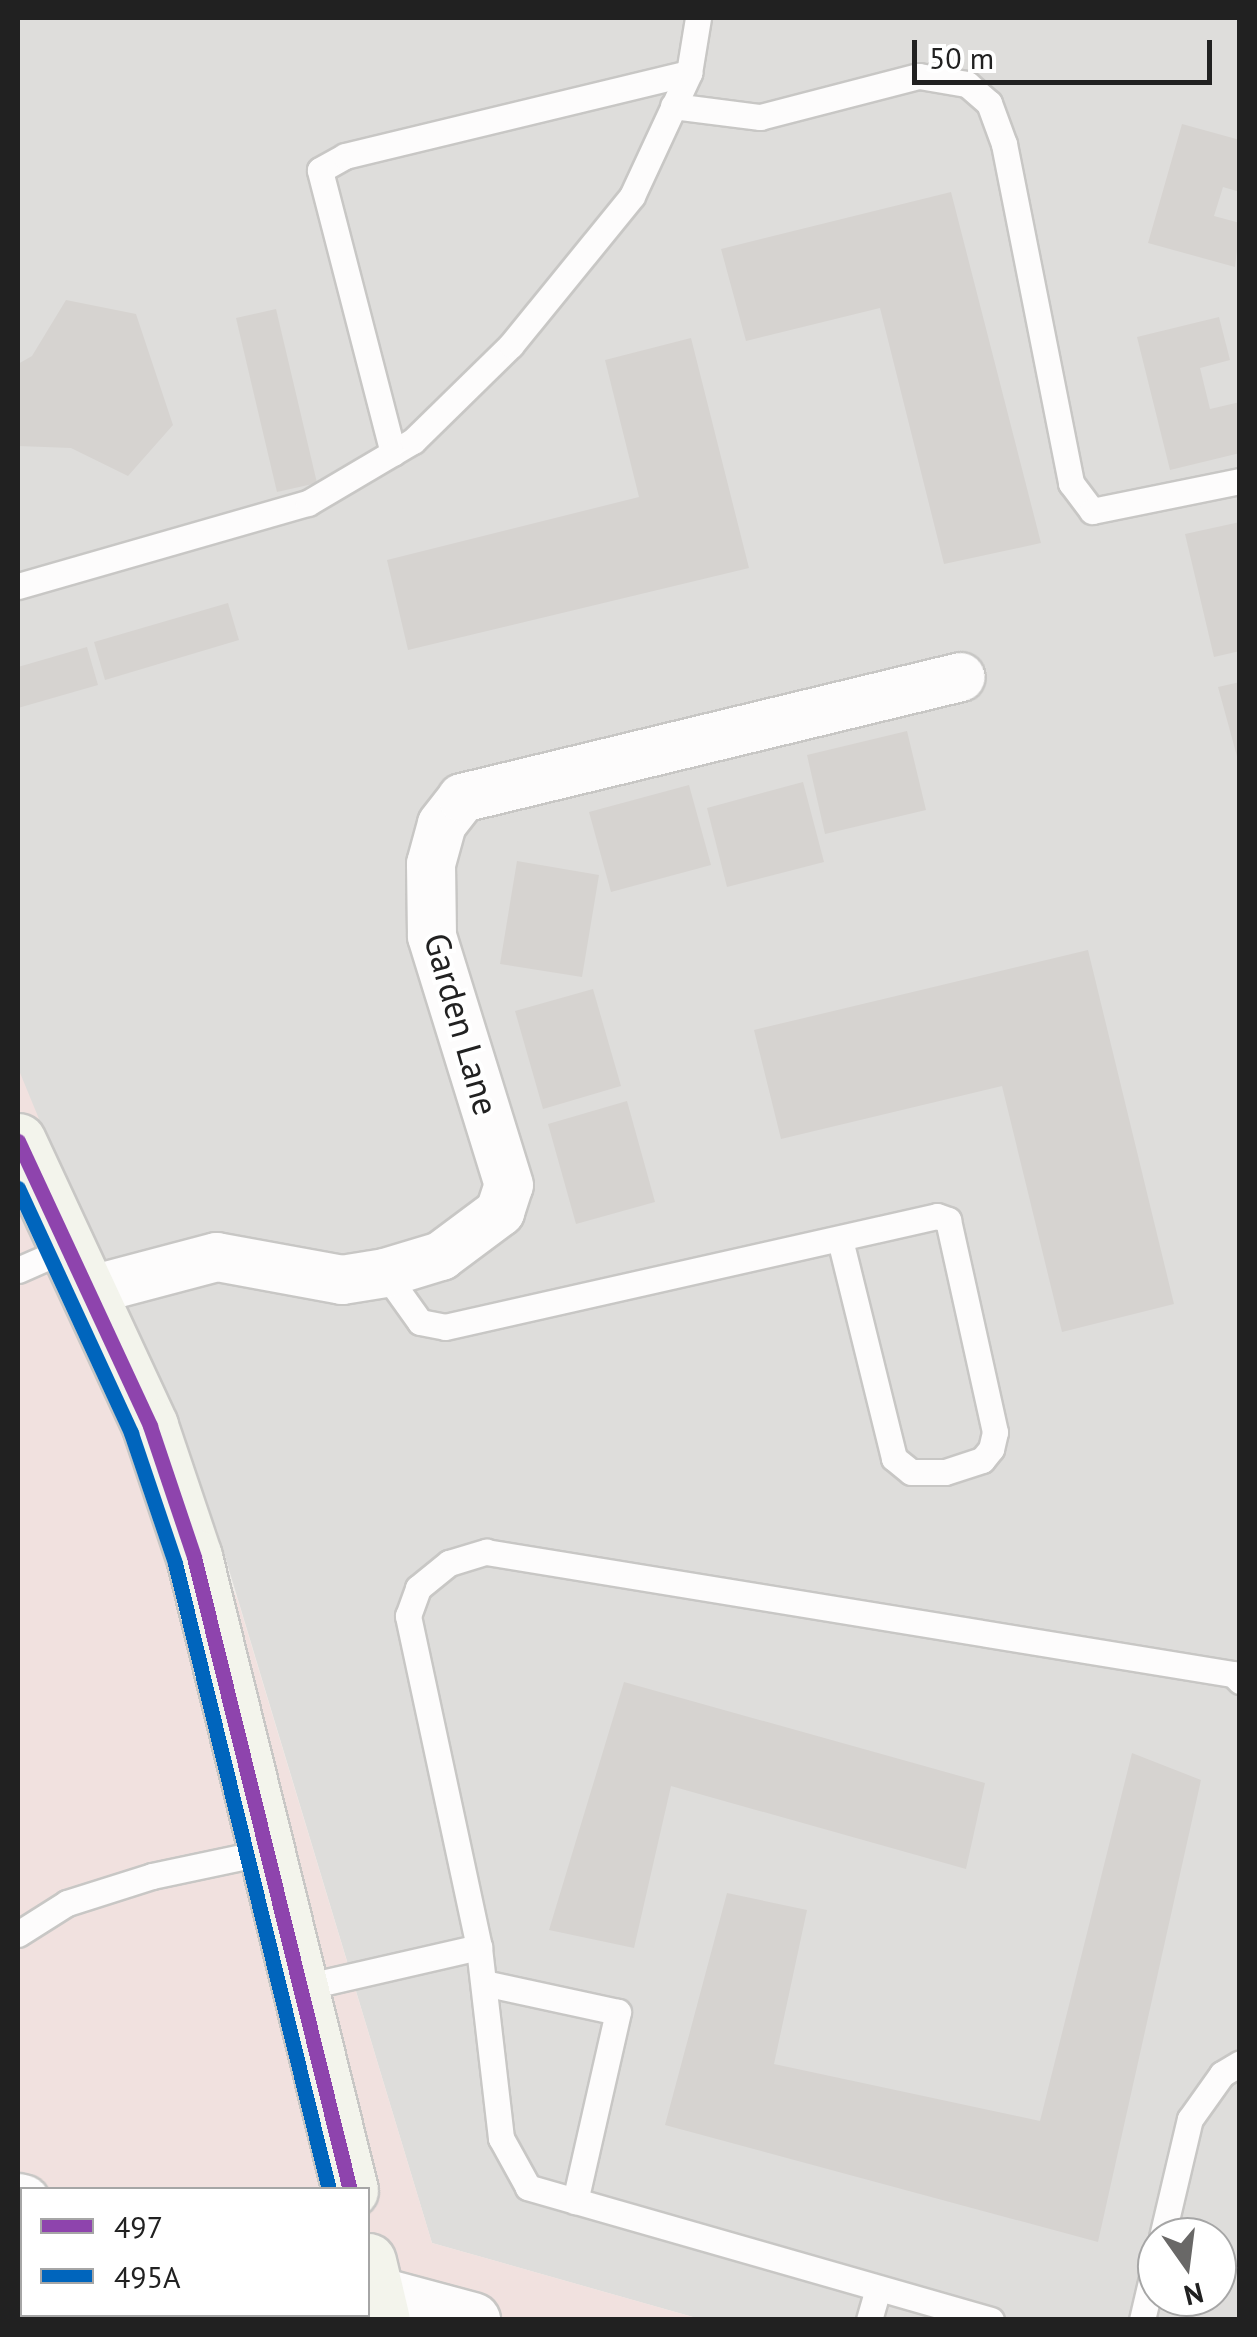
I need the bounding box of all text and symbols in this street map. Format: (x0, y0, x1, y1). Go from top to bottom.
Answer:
scale bar (917, 20, 1217, 82)
text: 50 m (929, 38, 994, 77)
street label: Garden Lane (416, 928, 508, 1120)
legend (20, 2187, 370, 2317)
text: 497 (114, 2207, 163, 2246)
north arrow (1137, 2217, 1237, 2317)
text: 495A (114, 2257, 181, 2296)
text: N (1180, 2274, 1207, 2315)

